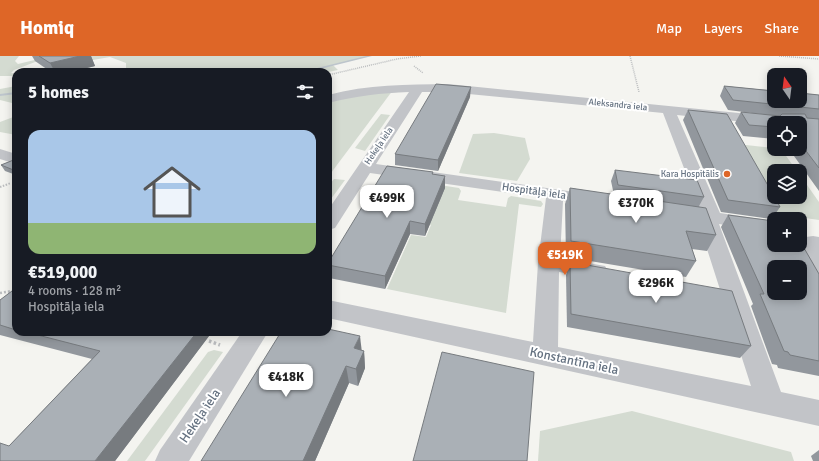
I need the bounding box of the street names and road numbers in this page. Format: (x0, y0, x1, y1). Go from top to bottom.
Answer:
street label: Aleksandra iela (588, 96, 648, 114)
street label: Hekeļa iela (362, 125, 396, 167)
street label: Hospitāļa iela (501, 180, 567, 202)
street label: Konstantīna iela (528, 344, 620, 378)
street label: Hekeļa iela (176, 386, 224, 446)

